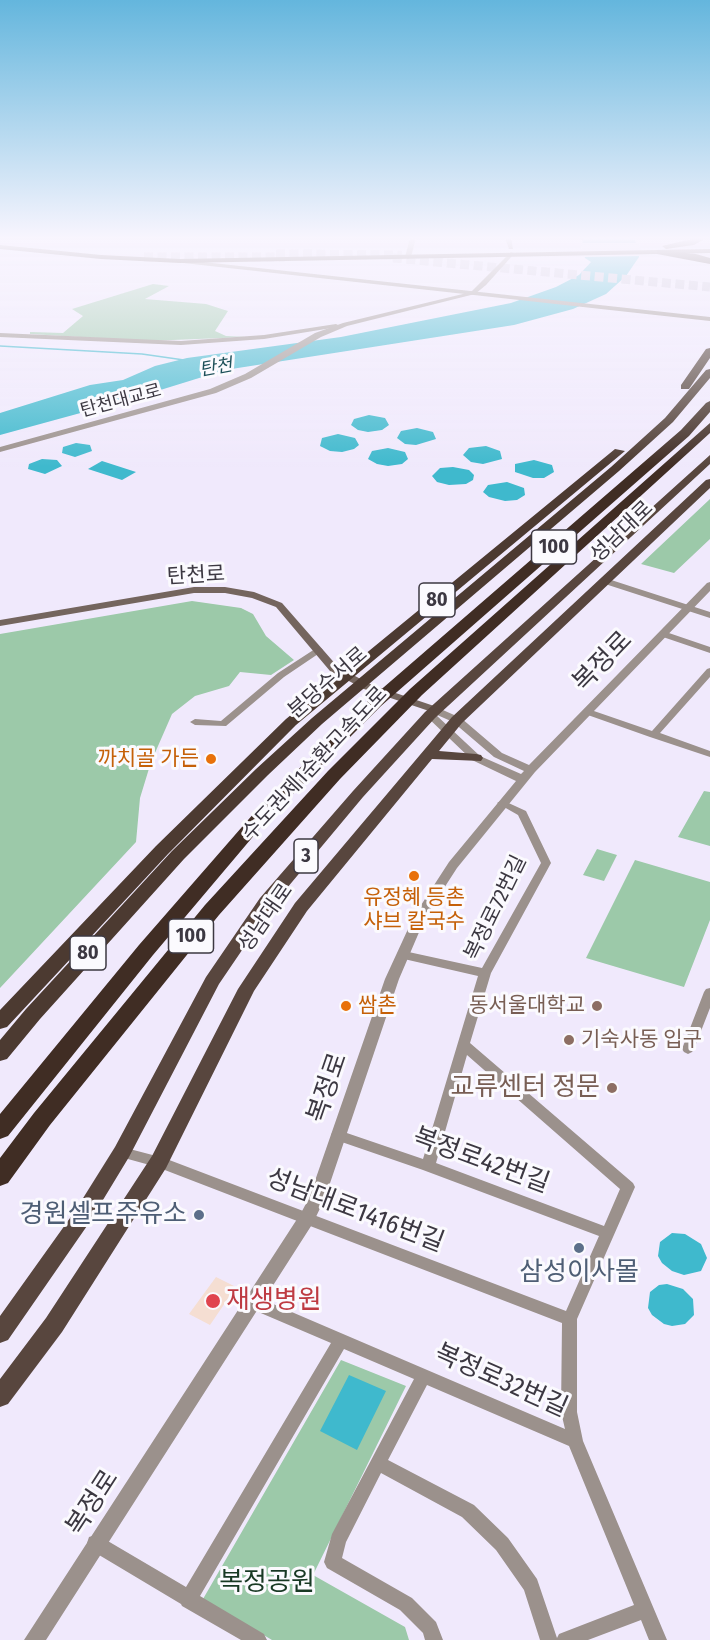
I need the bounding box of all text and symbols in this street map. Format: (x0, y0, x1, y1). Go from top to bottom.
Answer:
water label: 탄천 (198, 354, 234, 382)
street label: 탄천대교로 (78, 380, 164, 422)
street label: 성남대로 (585, 496, 659, 568)
road number: 100 (532, 530, 576, 564)
street label: 탄천로 (166, 562, 226, 590)
road number: 80 (419, 583, 455, 617)
street label: 복정로 (567, 625, 639, 699)
street label: 분당수서로 (283, 642, 373, 724)
street label: 수도권제1순환고속도로 (237, 682, 393, 846)
place label: 까치골 가든 (97, 746, 199, 772)
marker: 까치골 가든 (204, 752, 218, 766)
road number: 3 (294, 839, 318, 873)
street label: 복정로72번길 (460, 851, 532, 965)
marker: 유정혜 등촌 샤브 칼국수 (407, 869, 421, 883)
street label: 성남대로 (234, 879, 298, 957)
place label: 유정혜 등촌 샤브 칼국수 (363, 885, 465, 935)
road number: 100 (168, 919, 213, 953)
road number: 80 (70, 936, 106, 970)
place label: 쌈촌 (358, 993, 397, 1019)
place label: 동서울대학교 (469, 993, 585, 1019)
marker: 쌈촌 (339, 999, 353, 1013)
marker: 동서울대학교 (590, 999, 604, 1013)
place label: 기숙사동 입구 (581, 1027, 702, 1053)
marker: 기숙사동 입구 (562, 1033, 576, 1047)
street label: 복정로 (302, 1049, 354, 1127)
place label: 교류센터 정문 (450, 1072, 600, 1104)
marker: 교류센터 정문 (605, 1081, 619, 1095)
street label: 복정로42번길 (408, 1122, 554, 1200)
street label: 성남대로1416번길 (262, 1163, 448, 1259)
place label: 경원셀프주유소 (20, 1199, 187, 1231)
marker: 경원셀프주유소 (192, 1208, 206, 1222)
marker: 삼성이사몰 (572, 1241, 586, 1255)
place label: 삼성이사몰 (519, 1257, 639, 1289)
place label: 재생병원 (226, 1285, 322, 1317)
marker: 재생병원 (204, 1292, 222, 1310)
street label: 복정로32번길 (430, 1338, 572, 1424)
street label: 복정로 (60, 1464, 126, 1542)
park label: 복정공원 (219, 1567, 315, 1599)

